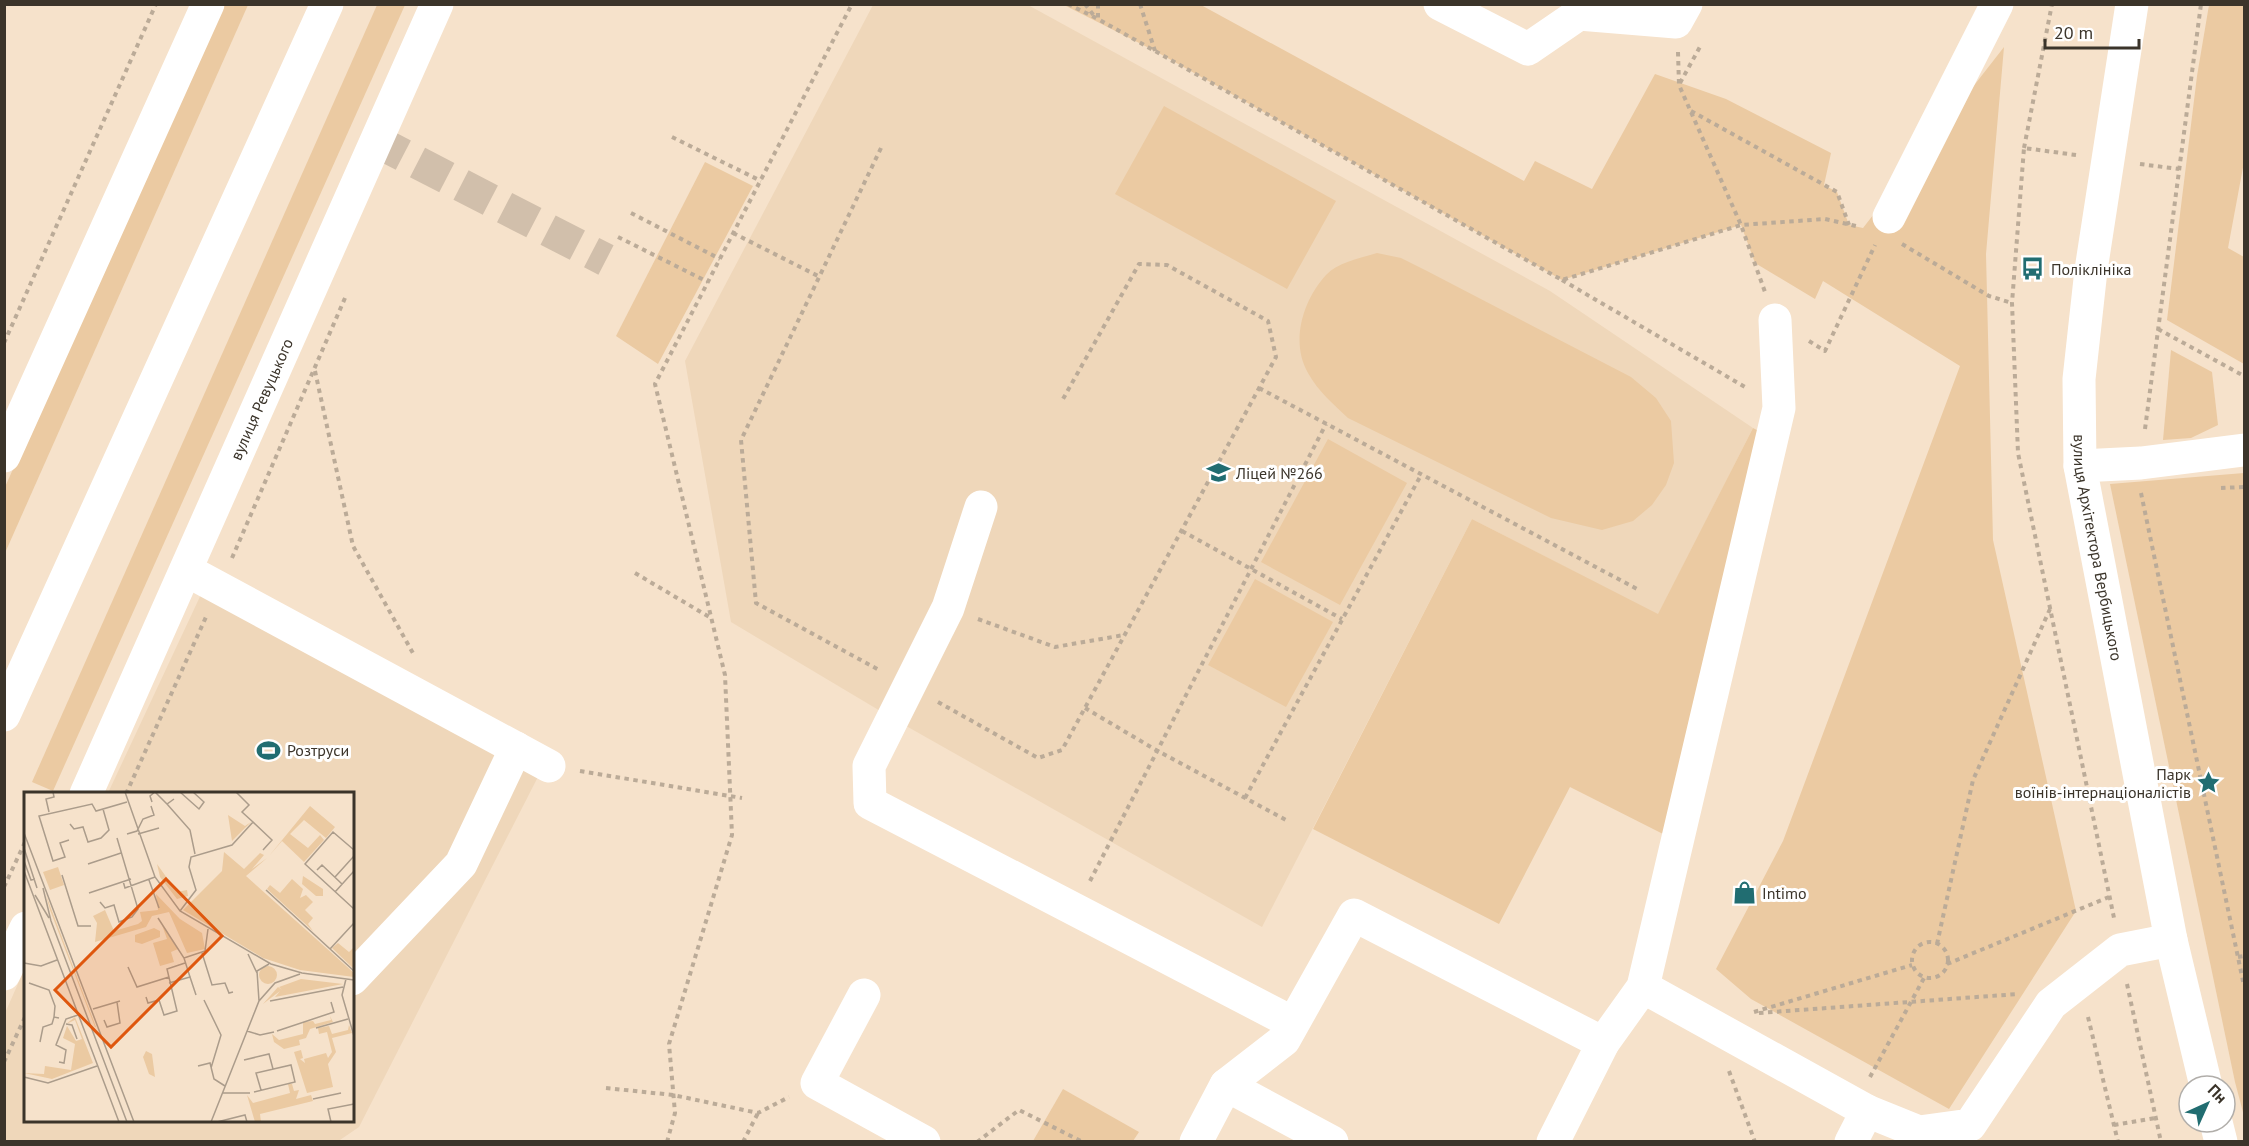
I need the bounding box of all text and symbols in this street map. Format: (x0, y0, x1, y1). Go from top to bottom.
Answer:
scale bar (2045, 12, 2140, 50)
text: 20 m (2054, 21, 2093, 44)
bus stop icon: Поліклініка (2020, 256, 2046, 282)
place label: Поліклініка (2051, 259, 2131, 279)
street label: вулиця Ревуцького (226, 335, 297, 463)
street label: вулиця Архітектора Вербицького (2070, 434, 2127, 662)
school or university icon: Ліцей №266 (1205, 460, 1231, 486)
place label: Ліцей №266 (1235, 463, 1323, 483)
sports icon: Розтруси (256, 737, 282, 763)
place label: Розтруси (287, 740, 349, 760)
place label: Парк воїнів-інтернаціоналістів (2015, 764, 2191, 802)
place icon: Парк воїнів-інтернаціоналістів (2196, 770, 2222, 796)
inset map (24, 792, 354, 1122)
shop icon: Intimo (1731, 880, 1757, 906)
place label: Intimo (1762, 883, 1807, 903)
north arrow (2177, 1074, 2237, 1134)
text: Пн (2204, 1080, 2231, 1107)

